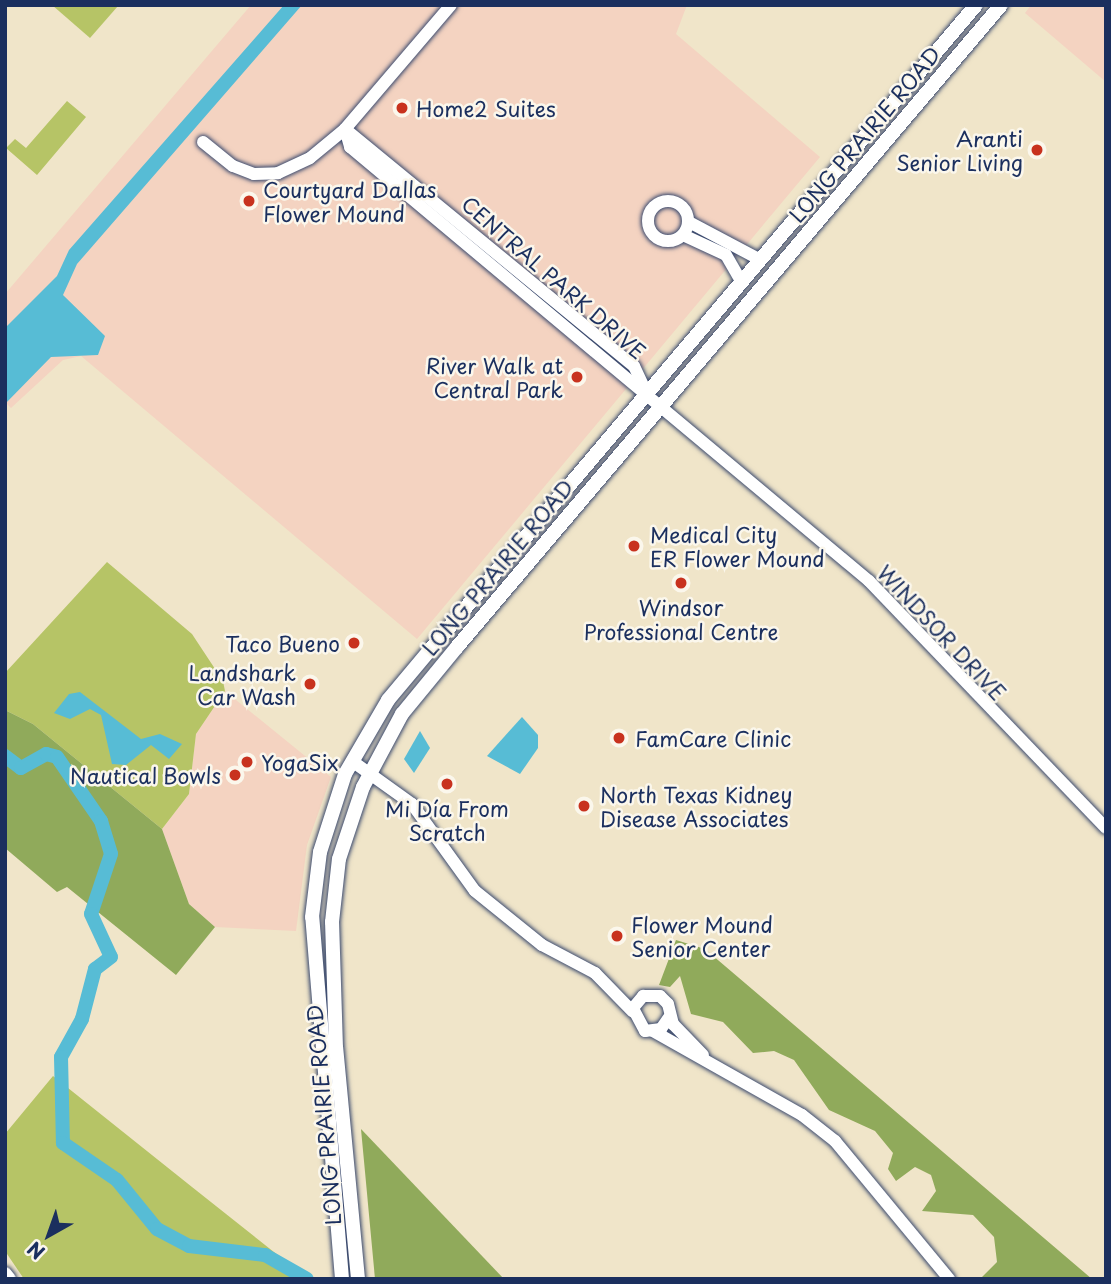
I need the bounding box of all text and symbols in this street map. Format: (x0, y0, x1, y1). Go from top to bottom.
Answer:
street label: LONG PRAIRIE ROAD (782, 40, 946, 228)
place label: Home2 Suites (416, 95, 557, 121)
marker: Home2 Suites (394, 100, 410, 116)
place label: Aranti Senior Living (895, 125, 1023, 175)
marker: Aranti Senior Living (1029, 142, 1045, 158)
place label: Courtyard Dallas Flower Mound (263, 176, 439, 226)
street label: CENTRAL PARK DRIVE (456, 189, 652, 365)
marker: Courtyard Dallas Flower Mound (241, 193, 257, 209)
place label: River Walk at Central Park (423, 352, 563, 402)
marker: River Walk at Central Park (569, 369, 585, 385)
street label: LONG PRAIRIE ROAD (415, 473, 579, 661)
place label: Medical City ER Flower Mound (650, 521, 827, 571)
marker: Medical City ER Flower Mound (624, 536, 644, 556)
street label: WINDSOR DRIVE (872, 559, 1012, 705)
marker: Windsor Professional Centre (673, 575, 689, 591)
place label: Windsor Professional Centre (583, 594, 779, 644)
place label: Taco Bueno (223, 630, 340, 656)
marker: Taco Bueno (346, 635, 362, 651)
place label: Landshark Car Wash (188, 659, 296, 709)
marker: Landshark Car Wash (302, 676, 318, 692)
place label: FamCare Clinic (635, 725, 791, 751)
marker: FamCare Clinic (609, 728, 629, 748)
place label: YogaSix (261, 749, 338, 775)
marker: YogaSix (239, 754, 255, 770)
place label: Nautical Bowls (69, 762, 221, 788)
marker: Nautical Bowls (227, 767, 243, 783)
marker: Mi Día From Scratch (439, 776, 455, 792)
place label: North Texas Kidney Disease Associates (600, 781, 795, 831)
place label: Mi Día From Scratch (384, 795, 510, 845)
marker: North Texas Kidney Disease Associates (574, 796, 594, 816)
place label: Flower Mound Senior Center (631, 911, 773, 961)
marker: Flower Mound Senior Center (609, 928, 625, 944)
street label: LONG PRAIRIE ROAD (301, 1002, 345, 1228)
north arrow (14, 1200, 84, 1270)
text: N (21, 1236, 50, 1267)

